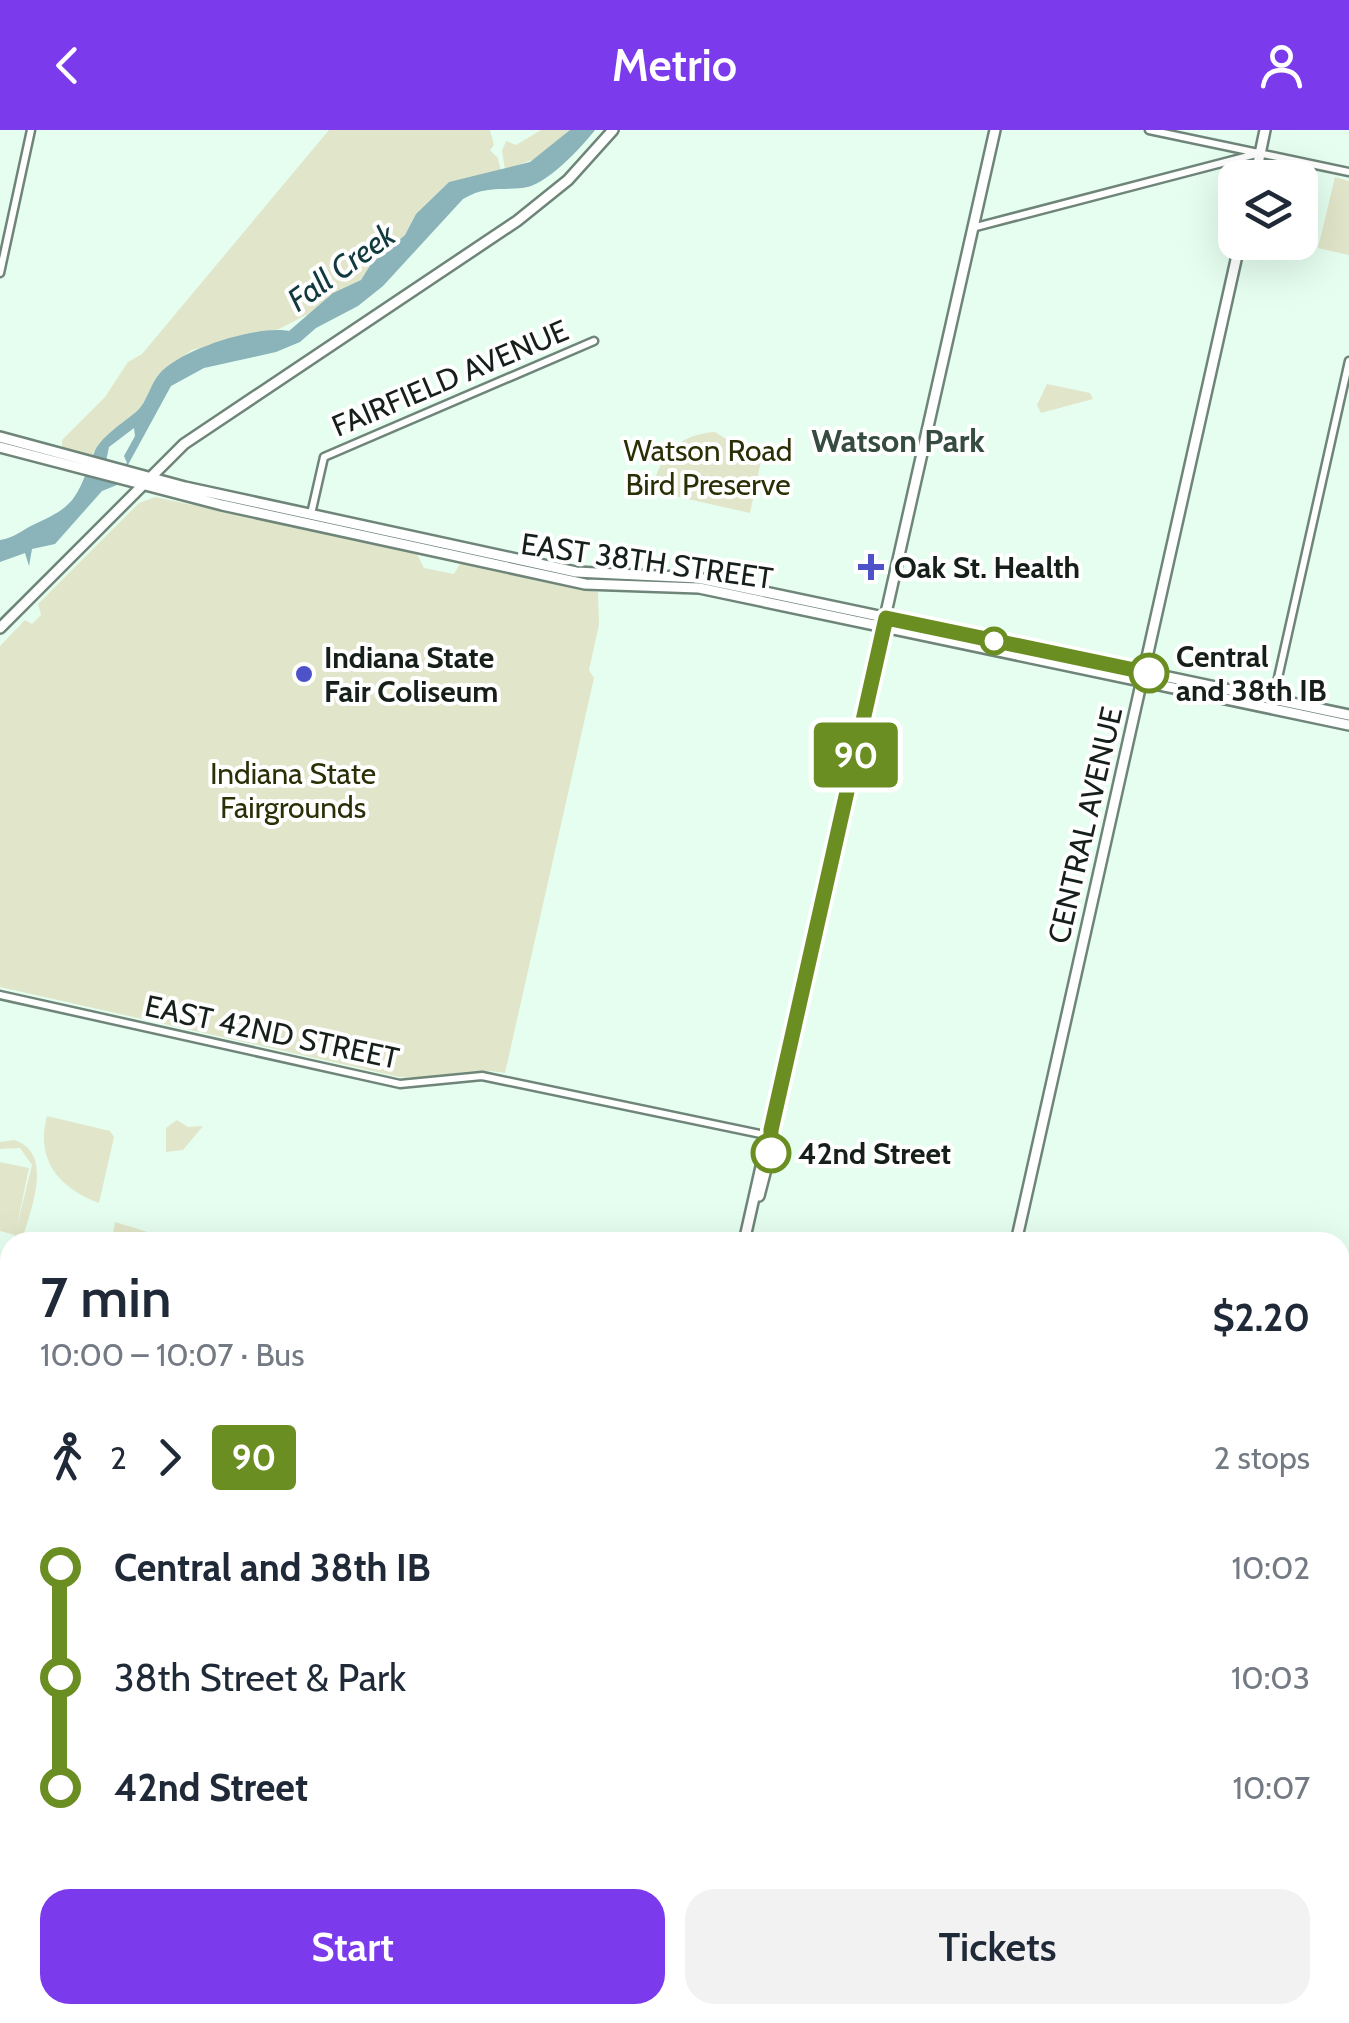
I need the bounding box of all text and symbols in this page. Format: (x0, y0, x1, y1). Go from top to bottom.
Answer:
icon: back (40, 38, 95, 93)
text: Metrio (612, 38, 737, 92)
icon: person (1254, 38, 1309, 93)
map controls (1218, 160, 1318, 260)
button: layers (1218, 160, 1318, 260)
water label: Fall Creek (279, 214, 404, 319)
street label: FAIRFIELD AVENUE (326, 311, 574, 445)
district label: Watson Park (811, 421, 985, 460)
park label: Watson Road Bird Preserve (624, 432, 792, 503)
street label: EAST 38TH STREET (519, 525, 775, 597)
place label: Oak St. Health (894, 549, 1080, 586)
marker: Oak St. Health (858, 554, 884, 580)
unlabelled marker (981, 628, 1007, 654)
place label: Central and 38th IB (1176, 638, 1327, 709)
place label: Indiana State Fair Coliseum (324, 639, 498, 710)
marker: Central and 38th IB (1130, 654, 1168, 692)
marker: Indiana State Fair Coliseum (293, 663, 315, 685)
street label: CENTRAL AVENUE (1040, 703, 1130, 947)
line badge: 90 (811, 722, 901, 788)
text: 90 (834, 734, 878, 777)
park label: Indiana State Fairgrounds (210, 755, 376, 826)
street label: EAST 42ND STREET (142, 987, 402, 1077)
marker: 42nd Street (752, 1134, 790, 1172)
place label: 42nd Street (798, 1135, 951, 1172)
text: 7 min (40, 1264, 171, 1331)
text: $2.20 (1212, 1294, 1310, 1341)
text: 10:00 – 10:07 · Bus (40, 1335, 304, 1374)
icon: walk (40, 1430, 95, 1485)
icon: forward (142, 1430, 197, 1485)
text: 90 (232, 1436, 276, 1479)
text: 2 (110, 1438, 127, 1477)
text: 2 stops (1213, 1438, 1310, 1477)
text: Central and 38th IB (114, 1544, 431, 1591)
text: 10:02 (1231, 1548, 1310, 1587)
text: 38th Street & Park (114, 1654, 406, 1701)
text: 10:03 (1231, 1658, 1310, 1697)
text: 42nd Street (114, 1764, 308, 1811)
text: 10:07 (1232, 1768, 1310, 1807)
button: Start (40, 1889, 665, 2004)
button: Tickets (685, 1889, 1310, 2004)

